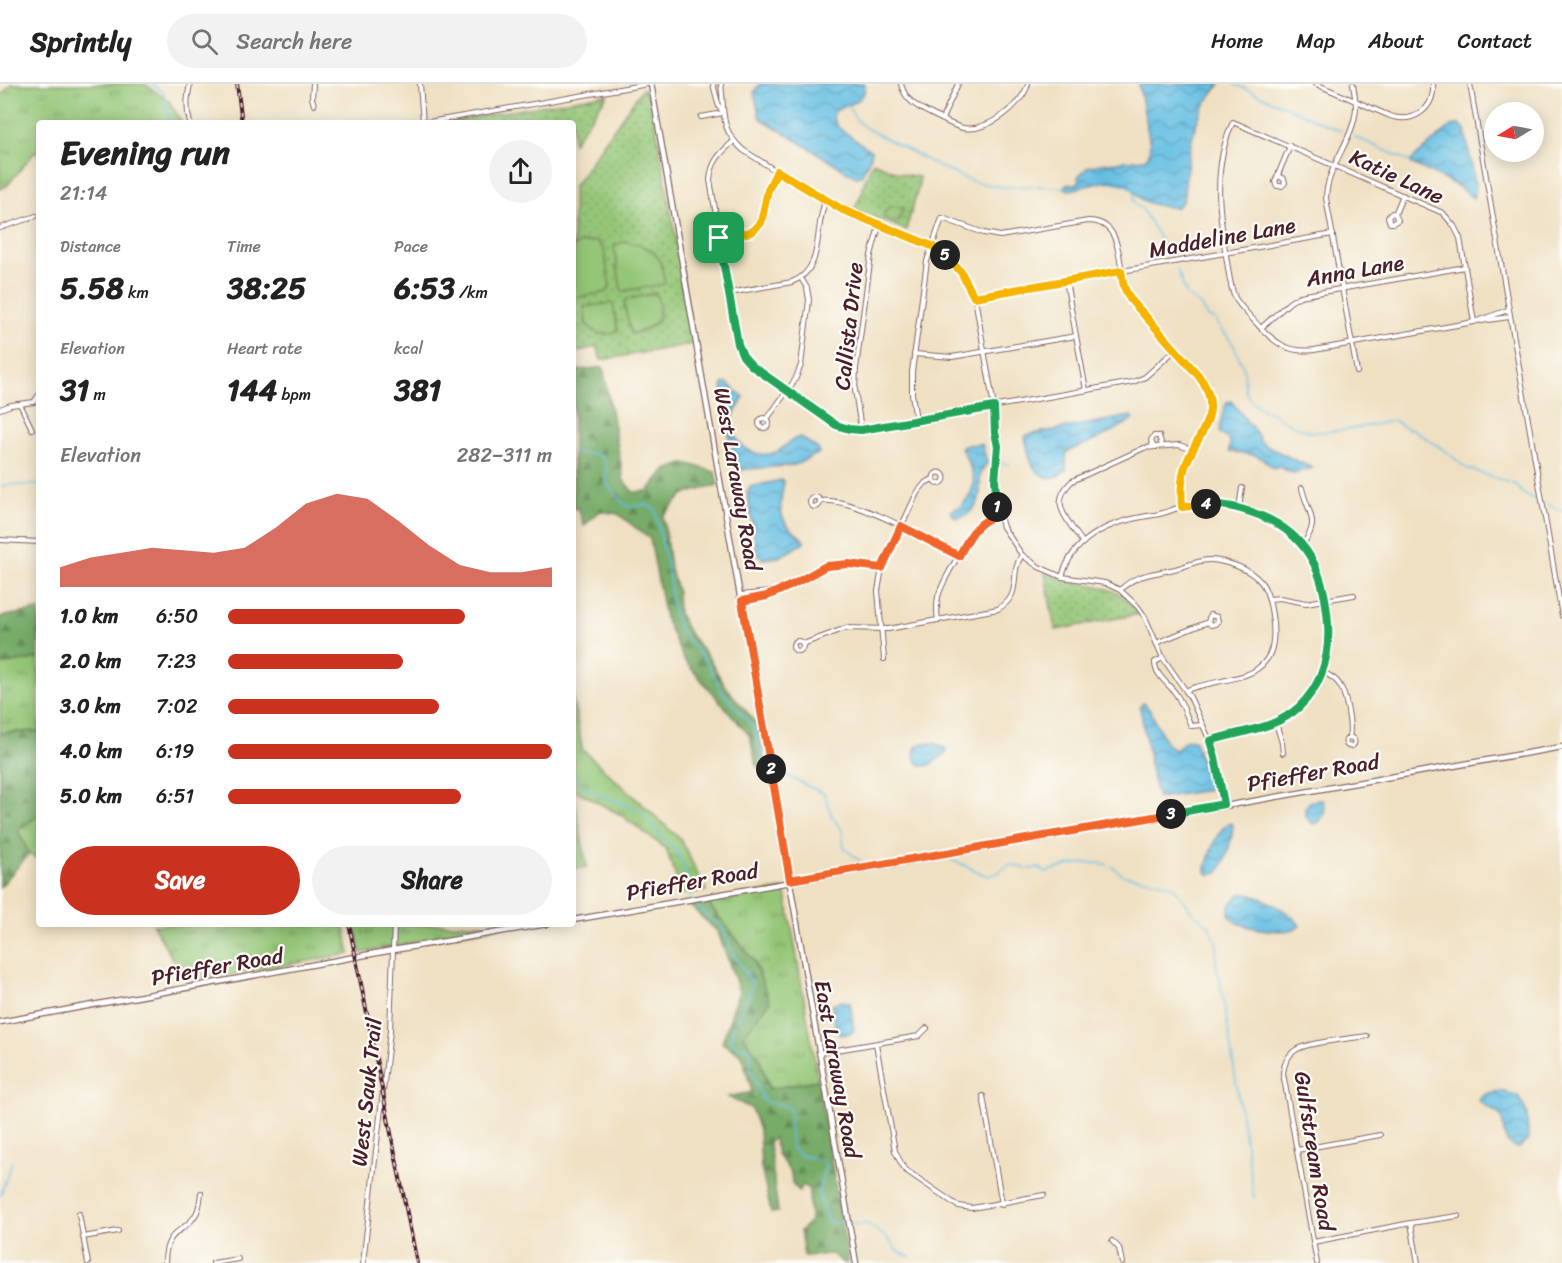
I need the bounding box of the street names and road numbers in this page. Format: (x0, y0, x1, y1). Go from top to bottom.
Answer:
street label: Katie Lane (1343, 137, 1451, 215)
street label: Maddeline Lane (1146, 205, 1299, 270)
street label: Anna Lane (1302, 243, 1407, 298)
street label: Callista Drive (822, 260, 875, 392)
street label: West Laraway Road (702, 384, 773, 575)
street label: Pfieffer Road (1244, 741, 1384, 803)
street label: Pfieffer Road (623, 850, 763, 912)
street label: Pfieffer Road (148, 935, 288, 997)
street label: East Laraway Road (803, 977, 873, 1163)
street label: West Sauk Trail (339, 1015, 394, 1168)
street label: Gulfstream Road (1283, 1068, 1347, 1235)

